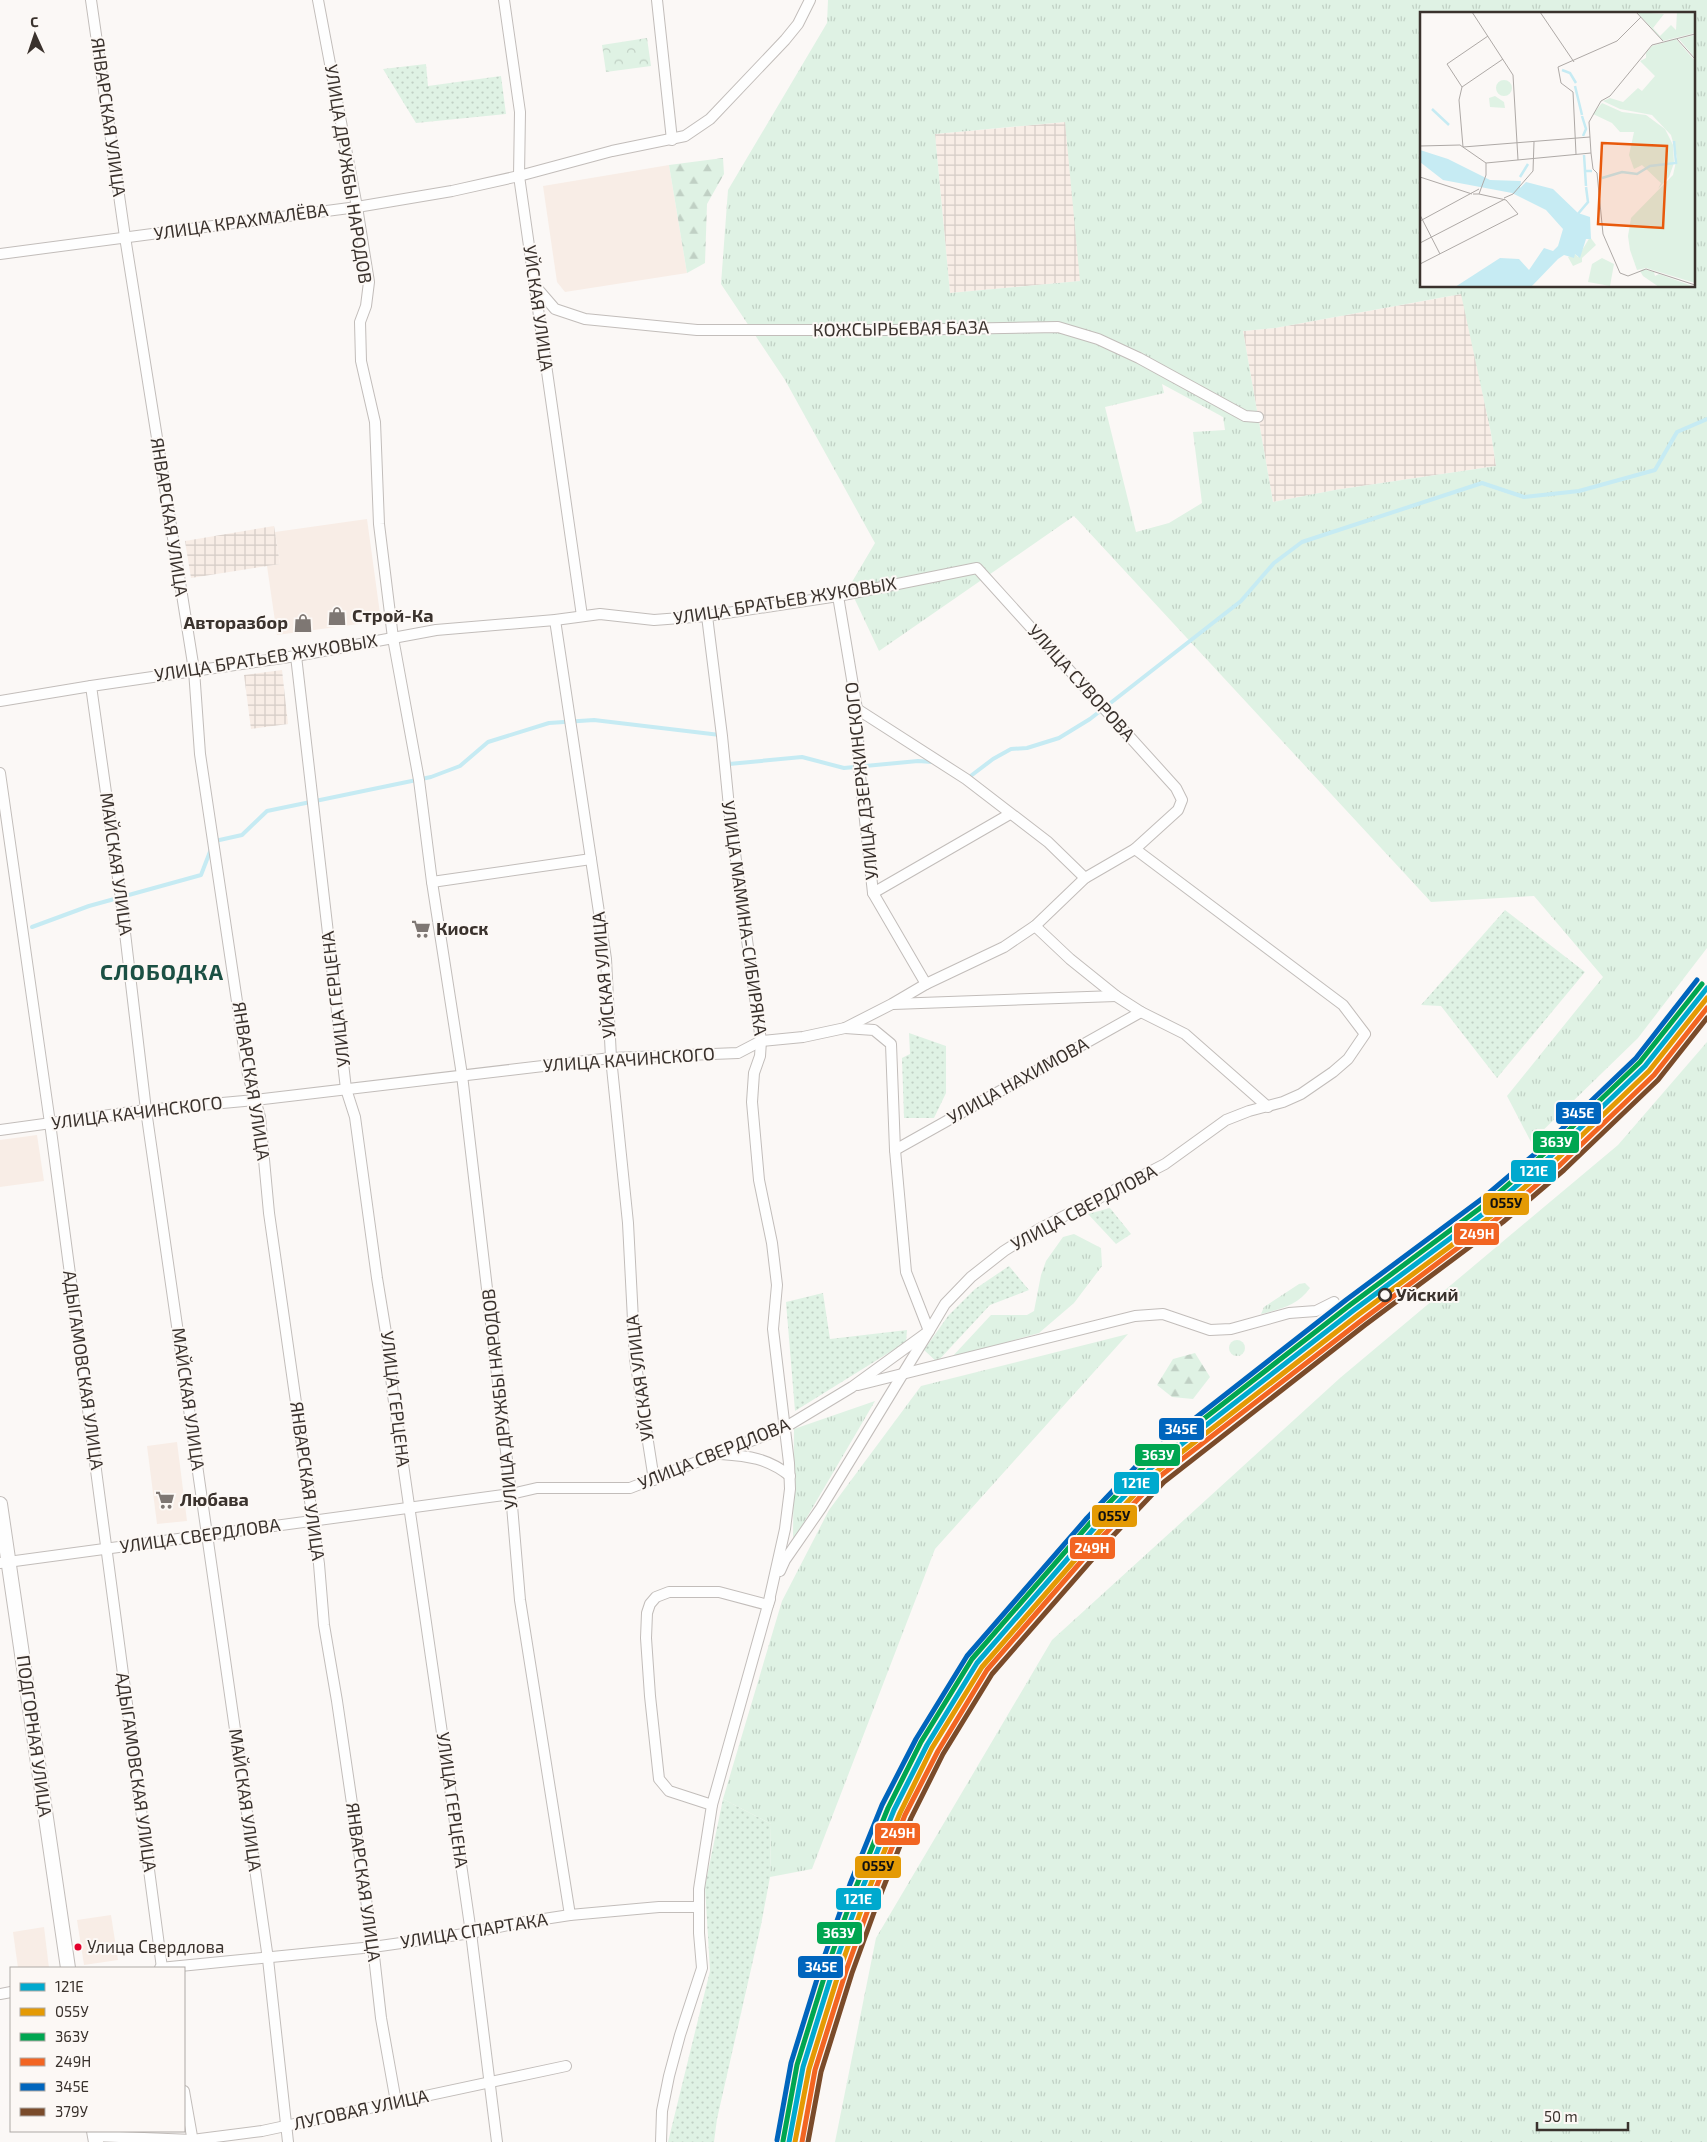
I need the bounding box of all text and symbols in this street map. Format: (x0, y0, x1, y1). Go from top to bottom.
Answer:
north arrow (10, 10, 60, 60)
inset map (1420, 12, 1694, 288)
text: С (30, 13, 39, 30)
street label: ЯНВАРСКАЯ УЛИЦА (87, 36, 131, 199)
street label: УЛИЦА ДРУЖБЫ НАРОДОВ (321, 63, 377, 285)
street label: УЛИЦА КРАХМАЛЁВА (152, 198, 330, 244)
street label: УЙСКАЯ УЛИЦА (519, 243, 559, 373)
street label: КОЖСЫРЬЕВАЯ БАЗА (813, 315, 990, 341)
street label: ЯНВАРСКАЯ УЛИЦА (147, 436, 194, 599)
street label: УЛИЦА БРАТЬЕВ ЖУКОВЫХ (672, 571, 898, 629)
place label: Строй-Ка (352, 604, 434, 626)
shop icon: Строй-Ка (326, 605, 348, 627)
place label: Авторазбор (183, 611, 288, 633)
shop icon: Авторазбор (292, 612, 314, 634)
street label: УЛИЦА СУВОРОВА (1023, 619, 1141, 746)
street label: УЛИЦА БРАТЬЕВ ЖУКОВЫХ (153, 628, 379, 686)
street label: УЛИЦА ДЗЕРЖИНСКОГО (840, 681, 882, 881)
street label: МАЙСКАЯ УЛИЦА (96, 791, 138, 937)
street label: УЛИЦА МАМИНА-СИБИРЯКА (718, 799, 773, 1038)
street label: УЙСКАЯ УЛИЦА (586, 910, 619, 1039)
place label: Киоск (436, 917, 489, 939)
supermarket icon: Киоск (410, 918, 432, 940)
street label: УЛИЦА ГЕРЦЕНА (316, 929, 354, 1068)
district label: СЛОБОДКА (100, 958, 224, 984)
street label: ЯНВАРСКАЯ УЛИЦА (229, 1000, 276, 1163)
street label: УЛИЦА НАХИМОВА (943, 1032, 1093, 1128)
street label: УЛИЦА КАЧИНСКОГО (542, 1042, 716, 1076)
street label: УЛИЦА КАЧИНСКОГО (50, 1091, 224, 1133)
line badge: 345Е (1555, 1101, 1602, 1125)
text: 345Е (1562, 1104, 1594, 1121)
line badge: 363У (1532, 1130, 1580, 1154)
text: 363У (1540, 1133, 1573, 1150)
street label: УЛИЦА СВЕРДЛОВА (1007, 1159, 1161, 1255)
line badge: 121Е (1510, 1159, 1557, 1183)
text: 121Е (1520, 1162, 1548, 1179)
line badge: 055У (1482, 1192, 1530, 1216)
text: 055У (1490, 1194, 1523, 1211)
line badge: 249Н (1453, 1222, 1500, 1246)
text: 249Н (1459, 1225, 1495, 1242)
street label: АДЫГАМОВСКАЯ УЛИЦА (59, 1269, 109, 1472)
place label: Уйский (1396, 1283, 1458, 1305)
street label: УЛИЦА ДРУЖБЫ НАРОДОВ (476, 1288, 522, 1511)
marker: Уйский (1378, 1288, 1392, 1302)
street label: УЙСКАЯ УЛИЦА (620, 1313, 658, 1442)
street label: МАЙСКАЯ УЛИЦА (168, 1326, 210, 1472)
street label: УЛИЦА ГЕРЦЕНА (377, 1330, 415, 1469)
street label: ЯНВАРСКАЯ УЛИЦА (286, 1400, 330, 1563)
street label: УЛИЦА СВЕРДЛОВА (634, 1412, 794, 1494)
line badge: 345Е (1158, 1417, 1205, 1441)
text: 345Е (1165, 1420, 1197, 1437)
line badge: 363У (1134, 1443, 1181, 1467)
text: 363У (1142, 1446, 1175, 1463)
line badge: 121Е (1113, 1471, 1160, 1495)
text: 121Е (1122, 1474, 1150, 1491)
place label: Любава (180, 1488, 249, 1510)
supermarket icon: Любава (154, 1489, 176, 1511)
line badge: 055У (1091, 1504, 1138, 1528)
text: 055У (1098, 1507, 1131, 1524)
street label: УЛИЦА СВЕРДЛОВА (118, 1513, 282, 1557)
line badge: 249Н (1069, 1536, 1116, 1560)
text: 249Н (1074, 1539, 1110, 1556)
street label: ПОДГОРНАЯ УЛИЦА (13, 1653, 57, 1819)
street label: АДЫГАМОВСКАЯ УЛИЦА (112, 1671, 162, 1874)
street label: МАЙСКАЯ УЛИЦА (225, 1727, 267, 1873)
street label: УЛИЦА ГЕРЦЕНА (433, 1731, 474, 1870)
street label: ЯНВАРСКАЯ УЛИЦА (342, 1801, 386, 1964)
line badge: 249Н (874, 1822, 921, 1846)
text: 249Н (880, 1824, 916, 1841)
line badge: 055У (854, 1855, 902, 1879)
text: 055У (862, 1857, 895, 1874)
line badge: 121Е (835, 1887, 882, 1911)
text: 121Е (844, 1890, 872, 1907)
street label: УЛИЦА СПАРТАКА (399, 1907, 550, 1953)
line badge: 363У (816, 1921, 863, 1945)
text: 363У (823, 1924, 856, 1941)
place label: Улица Свердлова (87, 1936, 224, 1957)
marker: Улица Свердлова (73, 1942, 83, 1952)
line badge: 345Е (797, 1955, 844, 1979)
text: 345Е (805, 1958, 837, 1975)
legend (10, 1967, 185, 2132)
text: 121Е (55, 1977, 84, 1995)
text: 055У (55, 2002, 89, 2020)
text: 363У (55, 2027, 89, 2045)
text: 249Н (55, 2052, 91, 2070)
text: 345Е (55, 2077, 89, 2095)
street label: ЛУГОВАЯ УЛИЦА (291, 2084, 431, 2134)
scale bar (1537, 2100, 1628, 2132)
text: 379У (55, 2102, 89, 2120)
text: 50 m (1544, 2107, 1578, 2125)

